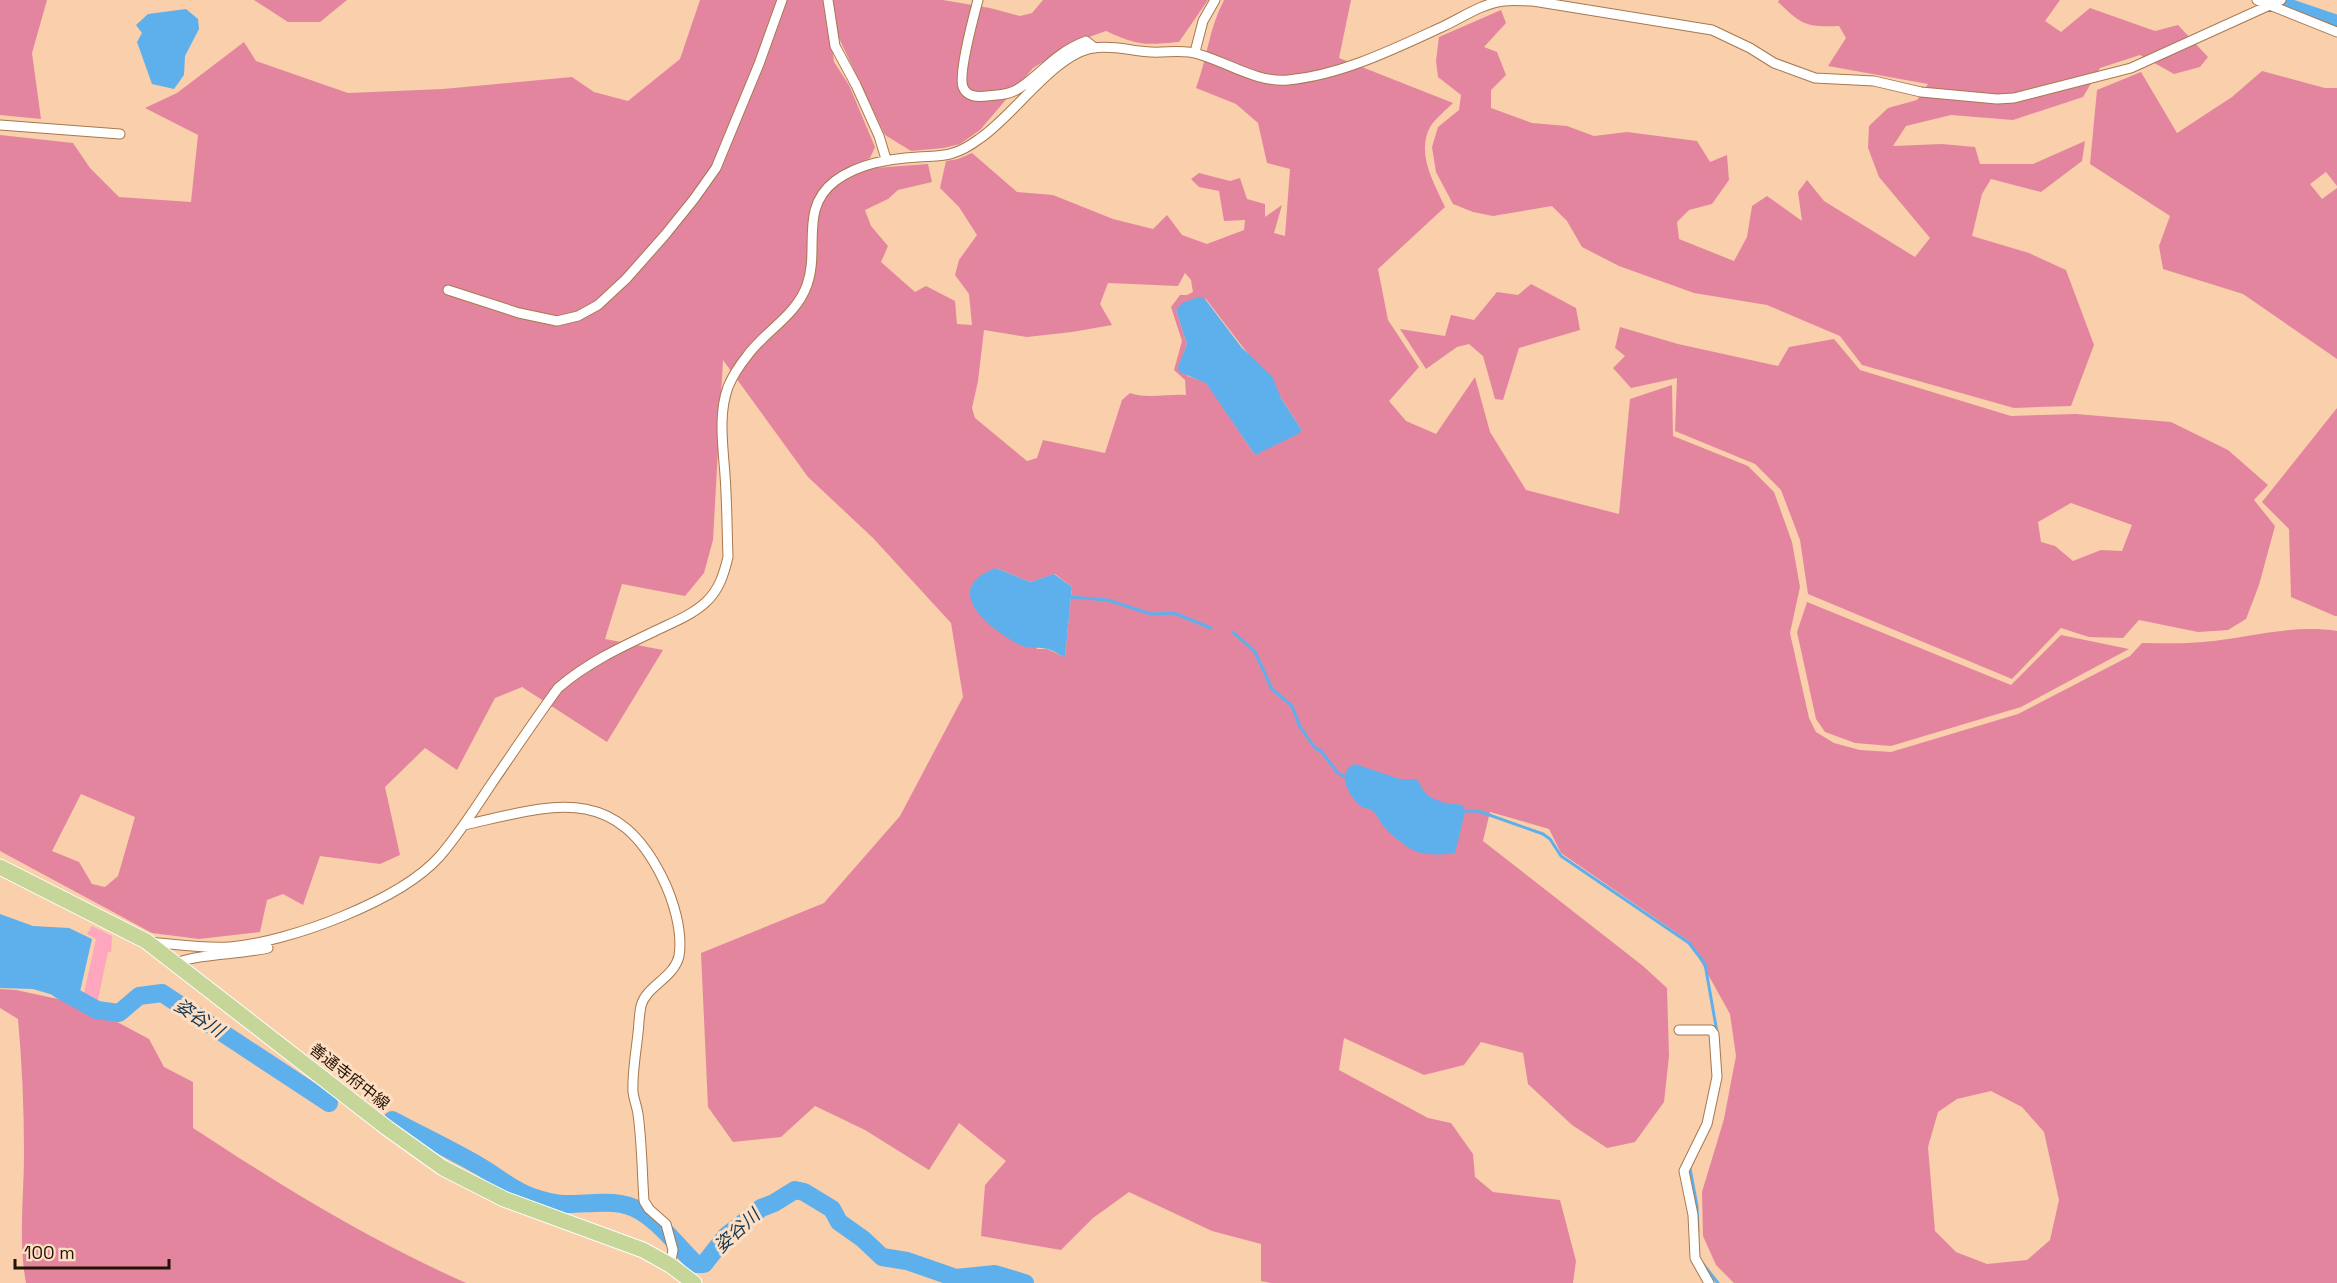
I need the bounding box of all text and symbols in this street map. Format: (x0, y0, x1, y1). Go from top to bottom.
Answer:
water label: 姿谷川 (170, 993, 230, 1043)
street label: 善通寺府中線 (305, 1039, 394, 1114)
water label: 姿谷川 (709, 1202, 766, 1257)
scale bar (15, 1232, 170, 1270)
text: 100 m (24, 1241, 75, 1264)

